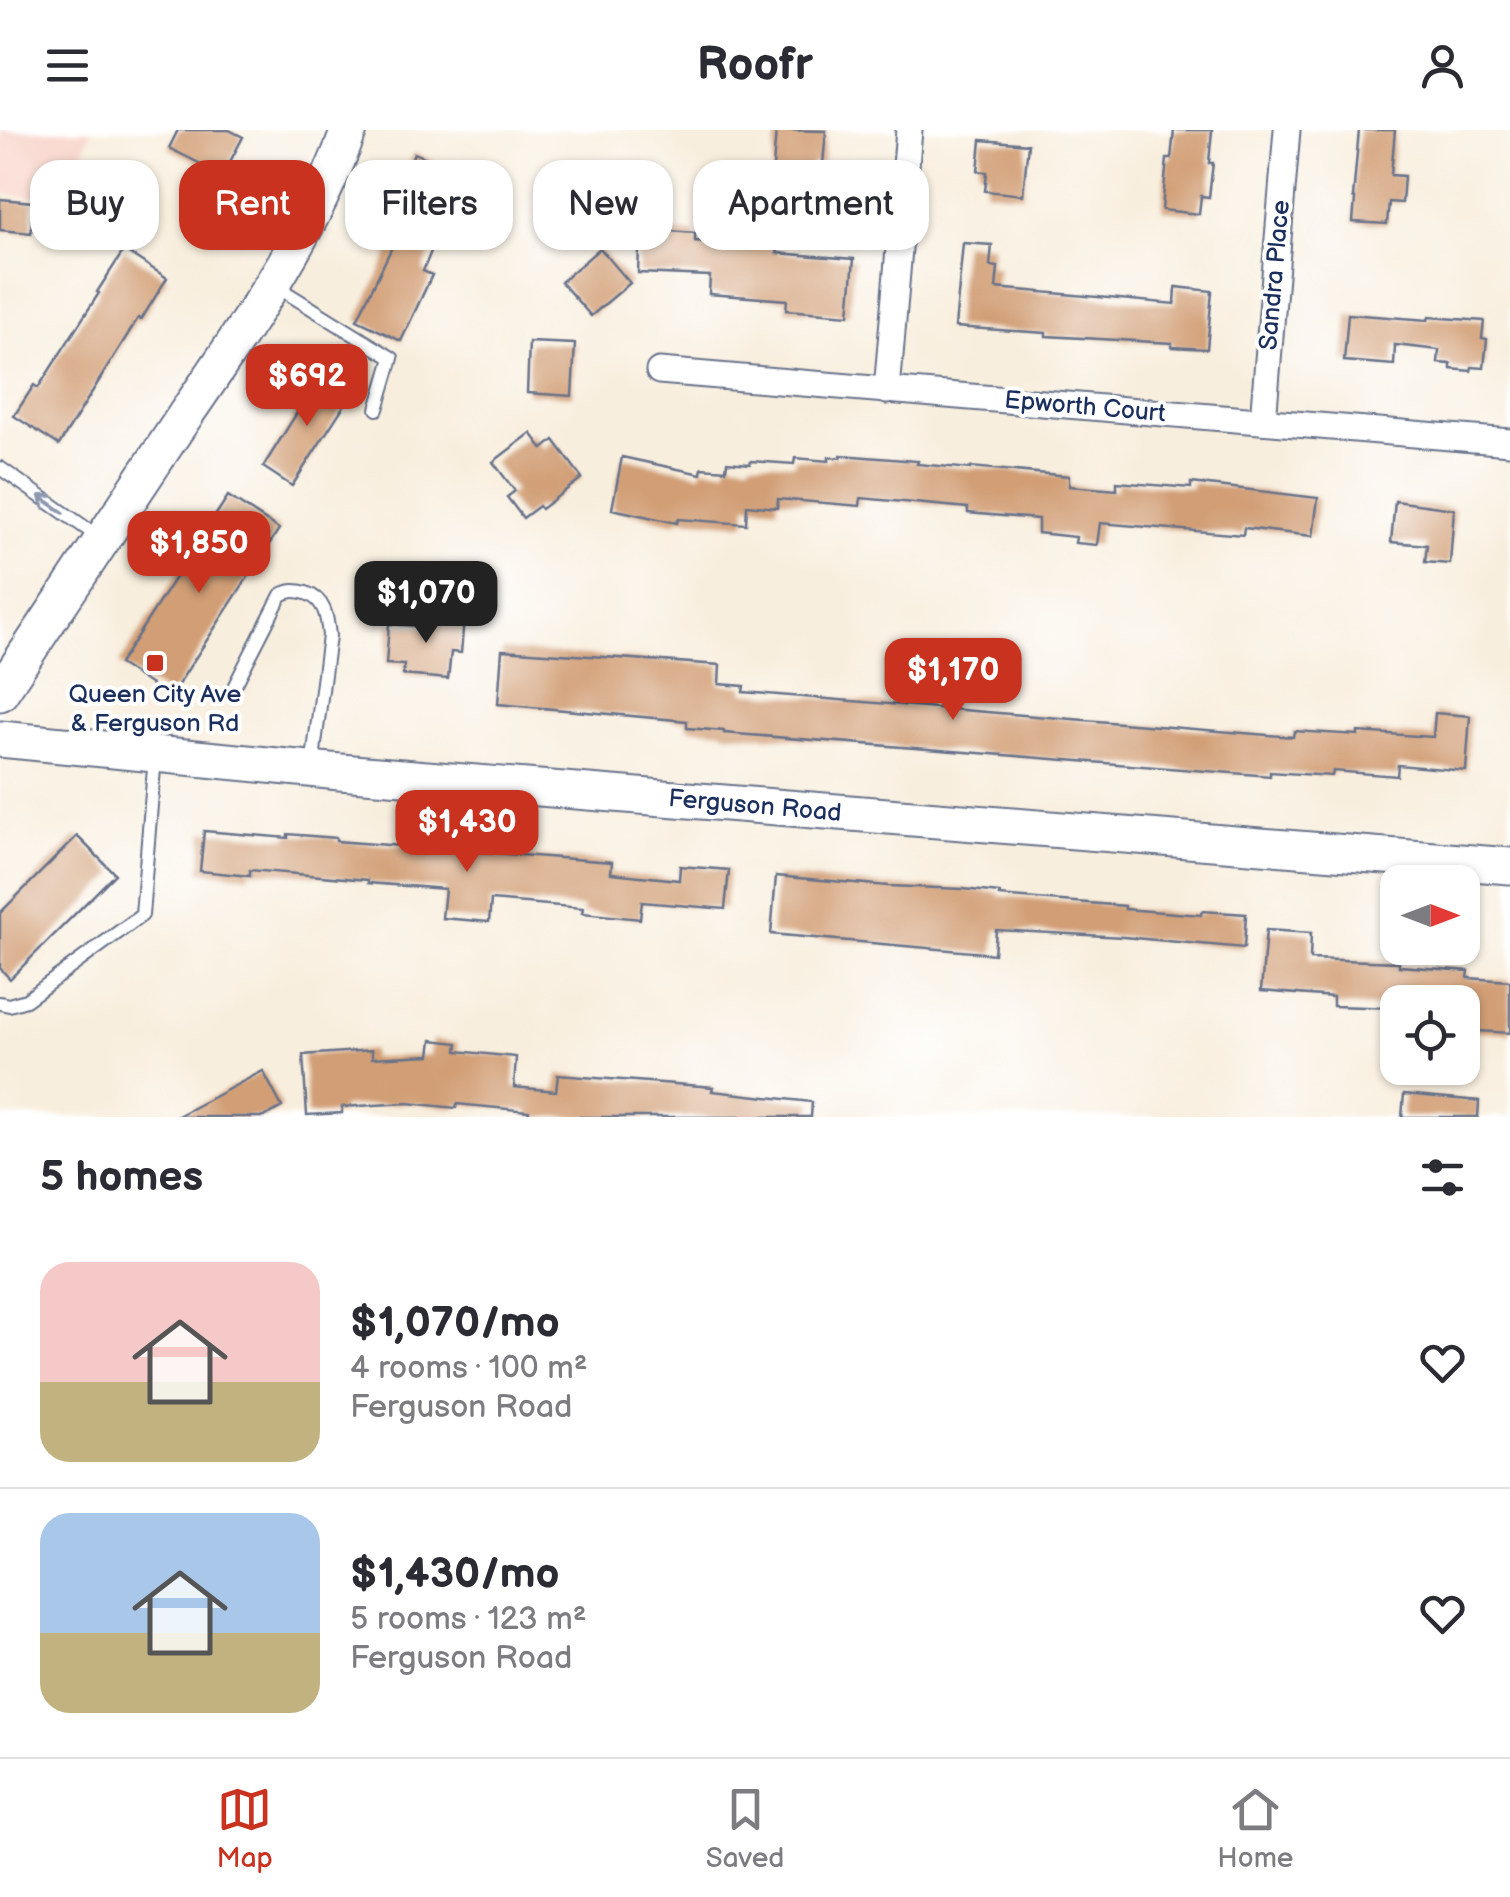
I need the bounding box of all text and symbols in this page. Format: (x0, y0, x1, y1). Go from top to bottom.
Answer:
icon: menu (40, 38, 95, 93)
text: Roofr (697, 38, 813, 93)
icon: person (1415, 38, 1470, 93)
chip: Buy (30, 160, 159, 250)
chip: Rent (179, 160, 325, 250)
chip: Filters (345, 160, 513, 250)
chip: New (533, 160, 673, 250)
chip: Apartment (693, 160, 929, 250)
street label: Sandra Place (1253, 199, 1297, 351)
pin: $692 (248, 344, 366, 429)
text: $692 (268, 357, 346, 396)
street label: Epworth Court (1003, 385, 1167, 430)
one-way arrow (38, 494, 65, 515)
pin: $1,850 (118, 511, 280, 596)
text: $1,850 (149, 524, 249, 563)
pin: $1,070 (345, 561, 507, 646)
text: $1,070 (376, 574, 476, 613)
pin: $1,170 (872, 638, 1034, 723)
text: $1,170 (907, 651, 999, 690)
marker: Queen City Ave & Ferguson Rd (144, 652, 166, 674)
place label: Queen City Ave & Ferguson Rd (69, 679, 242, 739)
street label: Ferguson Road (667, 783, 843, 829)
pin: $1,430 (386, 790, 548, 875)
text: $1,430 (417, 803, 517, 842)
north arrow (1380, 865, 1480, 965)
map controls (1380, 865, 1480, 1085)
button: locate (1380, 985, 1480, 1085)
icon: filters (1415, 1150, 1470, 1205)
text: 5 homes (40, 1152, 203, 1203)
text: $1,070/mo (350, 1298, 560, 1349)
icon: home (120, 1302, 240, 1422)
icon: heart (1415, 1335, 1470, 1390)
text: 4 rooms · 100 m² (350, 1349, 588, 1388)
text: Ferguson Road (350, 1388, 572, 1427)
text: $1,430/mo (350, 1549, 560, 1600)
icon: home (120, 1553, 240, 1673)
icon: heart (1415, 1586, 1470, 1641)
text: 5 rooms · 123 m² (350, 1600, 587, 1639)
text: Ferguson Road (350, 1639, 572, 1678)
tab: Map (217, 1782, 273, 1875)
tab: Saved (706, 1782, 784, 1875)
tab: Home (1217, 1782, 1293, 1875)

